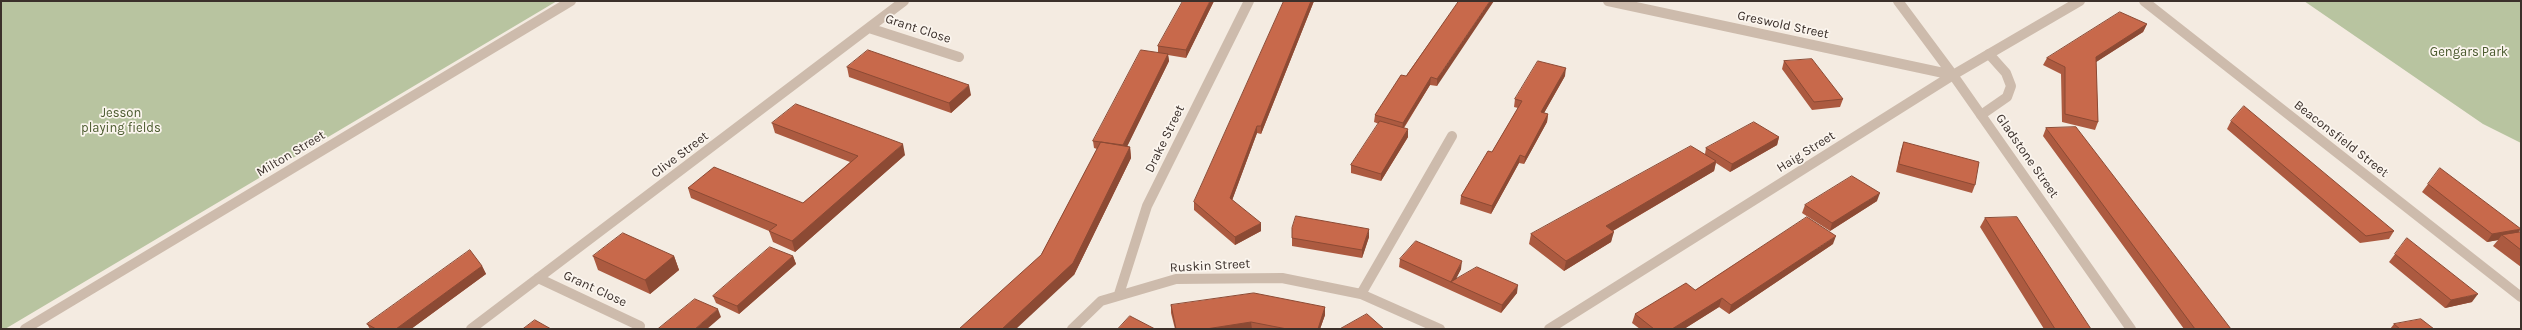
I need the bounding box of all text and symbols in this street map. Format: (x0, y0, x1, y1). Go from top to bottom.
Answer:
street label: Greswold Street (1736, 8, 1830, 42)
street label: Grant Close (883, 11, 953, 47)
park label: Gengars Park (2430, 44, 2508, 60)
street label: Beaconsfield Street (2291, 97, 2391, 181)
street label: Drake Street (1142, 103, 1188, 175)
park label: Jesson playing fields (81, 105, 161, 136)
street label: Gladstone Street (1992, 111, 2062, 201)
street label: Milton Street (254, 127, 328, 181)
street label: Clive Street (648, 128, 712, 182)
street label: Haig Street (1774, 128, 1838, 176)
street label: Ruskin Street (1169, 256, 1251, 276)
street label: Grant Close (561, 268, 629, 310)

